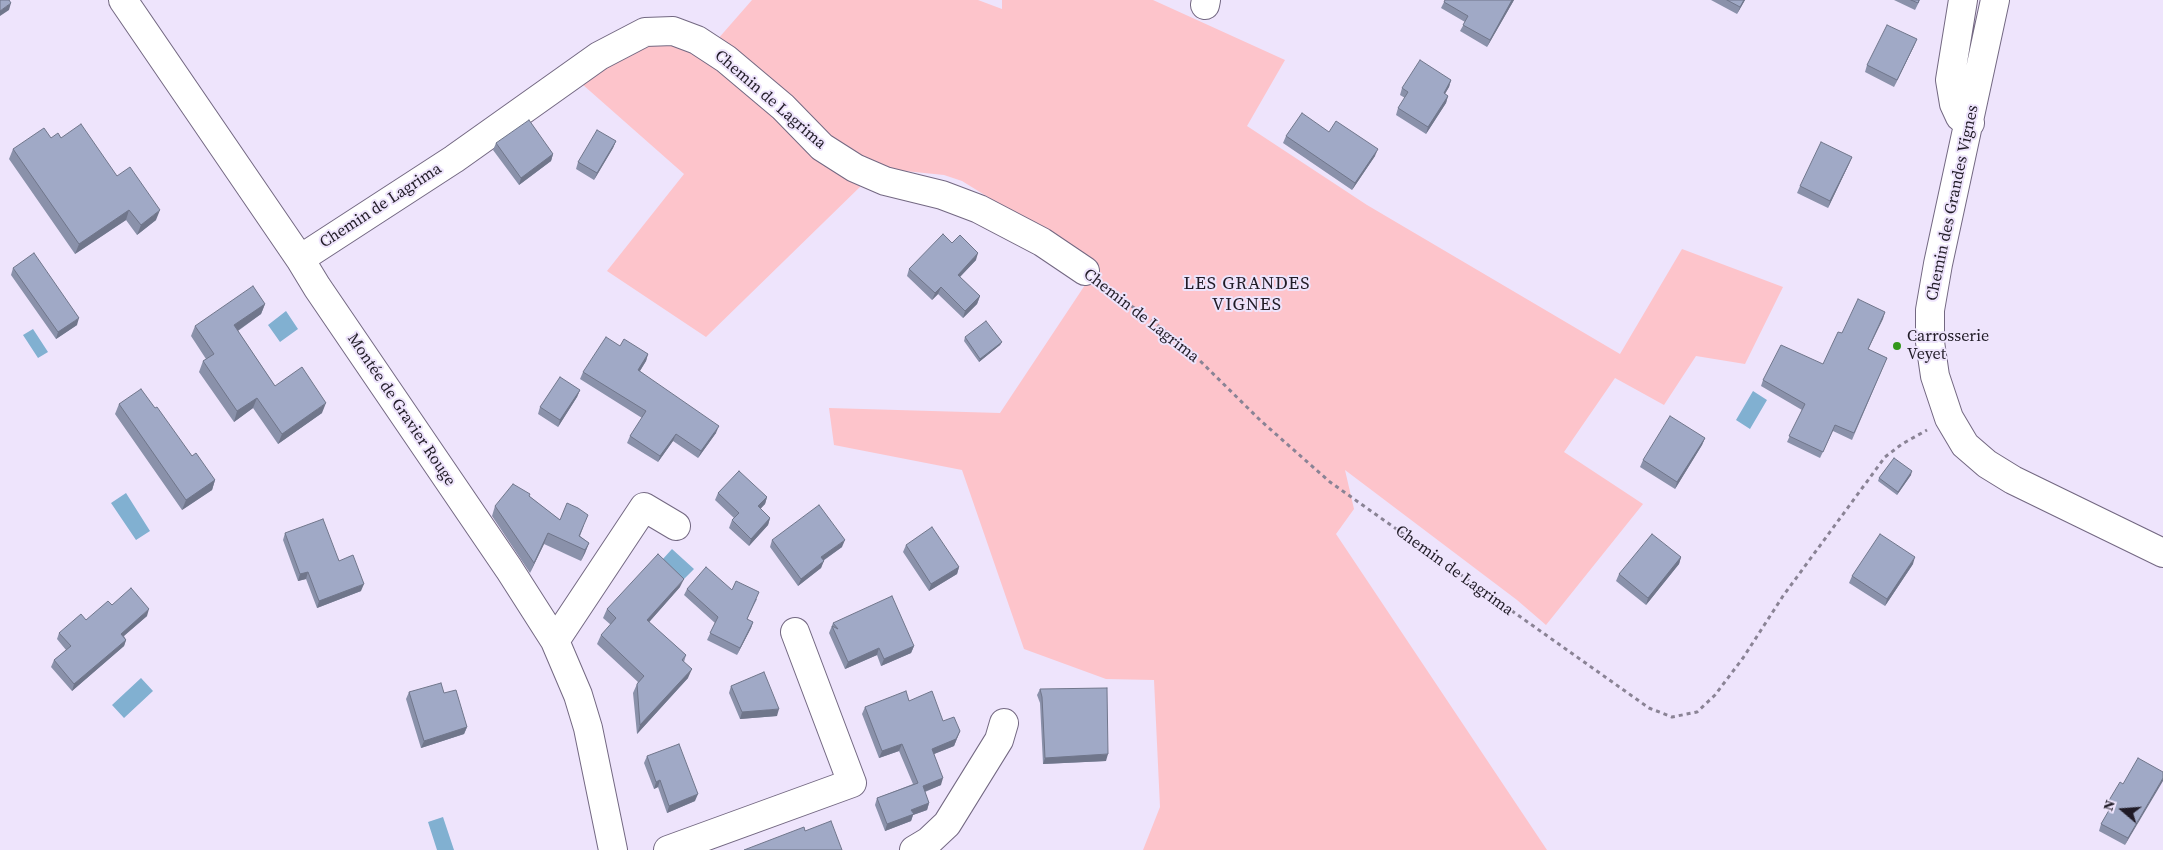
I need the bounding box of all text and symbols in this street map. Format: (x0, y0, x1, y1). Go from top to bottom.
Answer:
street label: Chemin de Lagrima (710, 46, 830, 154)
street label: Chemin des Grandes Vignes (1923, 103, 1983, 303)
street label: Chemin de Lagrima (317, 159, 445, 253)
street label: Chemin de Lagrima (1079, 265, 1203, 367)
district label: LES GRANDES VIGNES (1182, 273, 1312, 316)
place label: Carrosserie Veyet (1907, 327, 1989, 365)
street label: Montée de Gravier Rouge (343, 330, 459, 490)
marker: Carrosserie Veyet (1891, 340, 1903, 352)
street label: Chemin de Lagrima (1391, 522, 1517, 620)
north arrow (2098, 785, 2148, 835)
text: N (2098, 797, 2120, 813)

